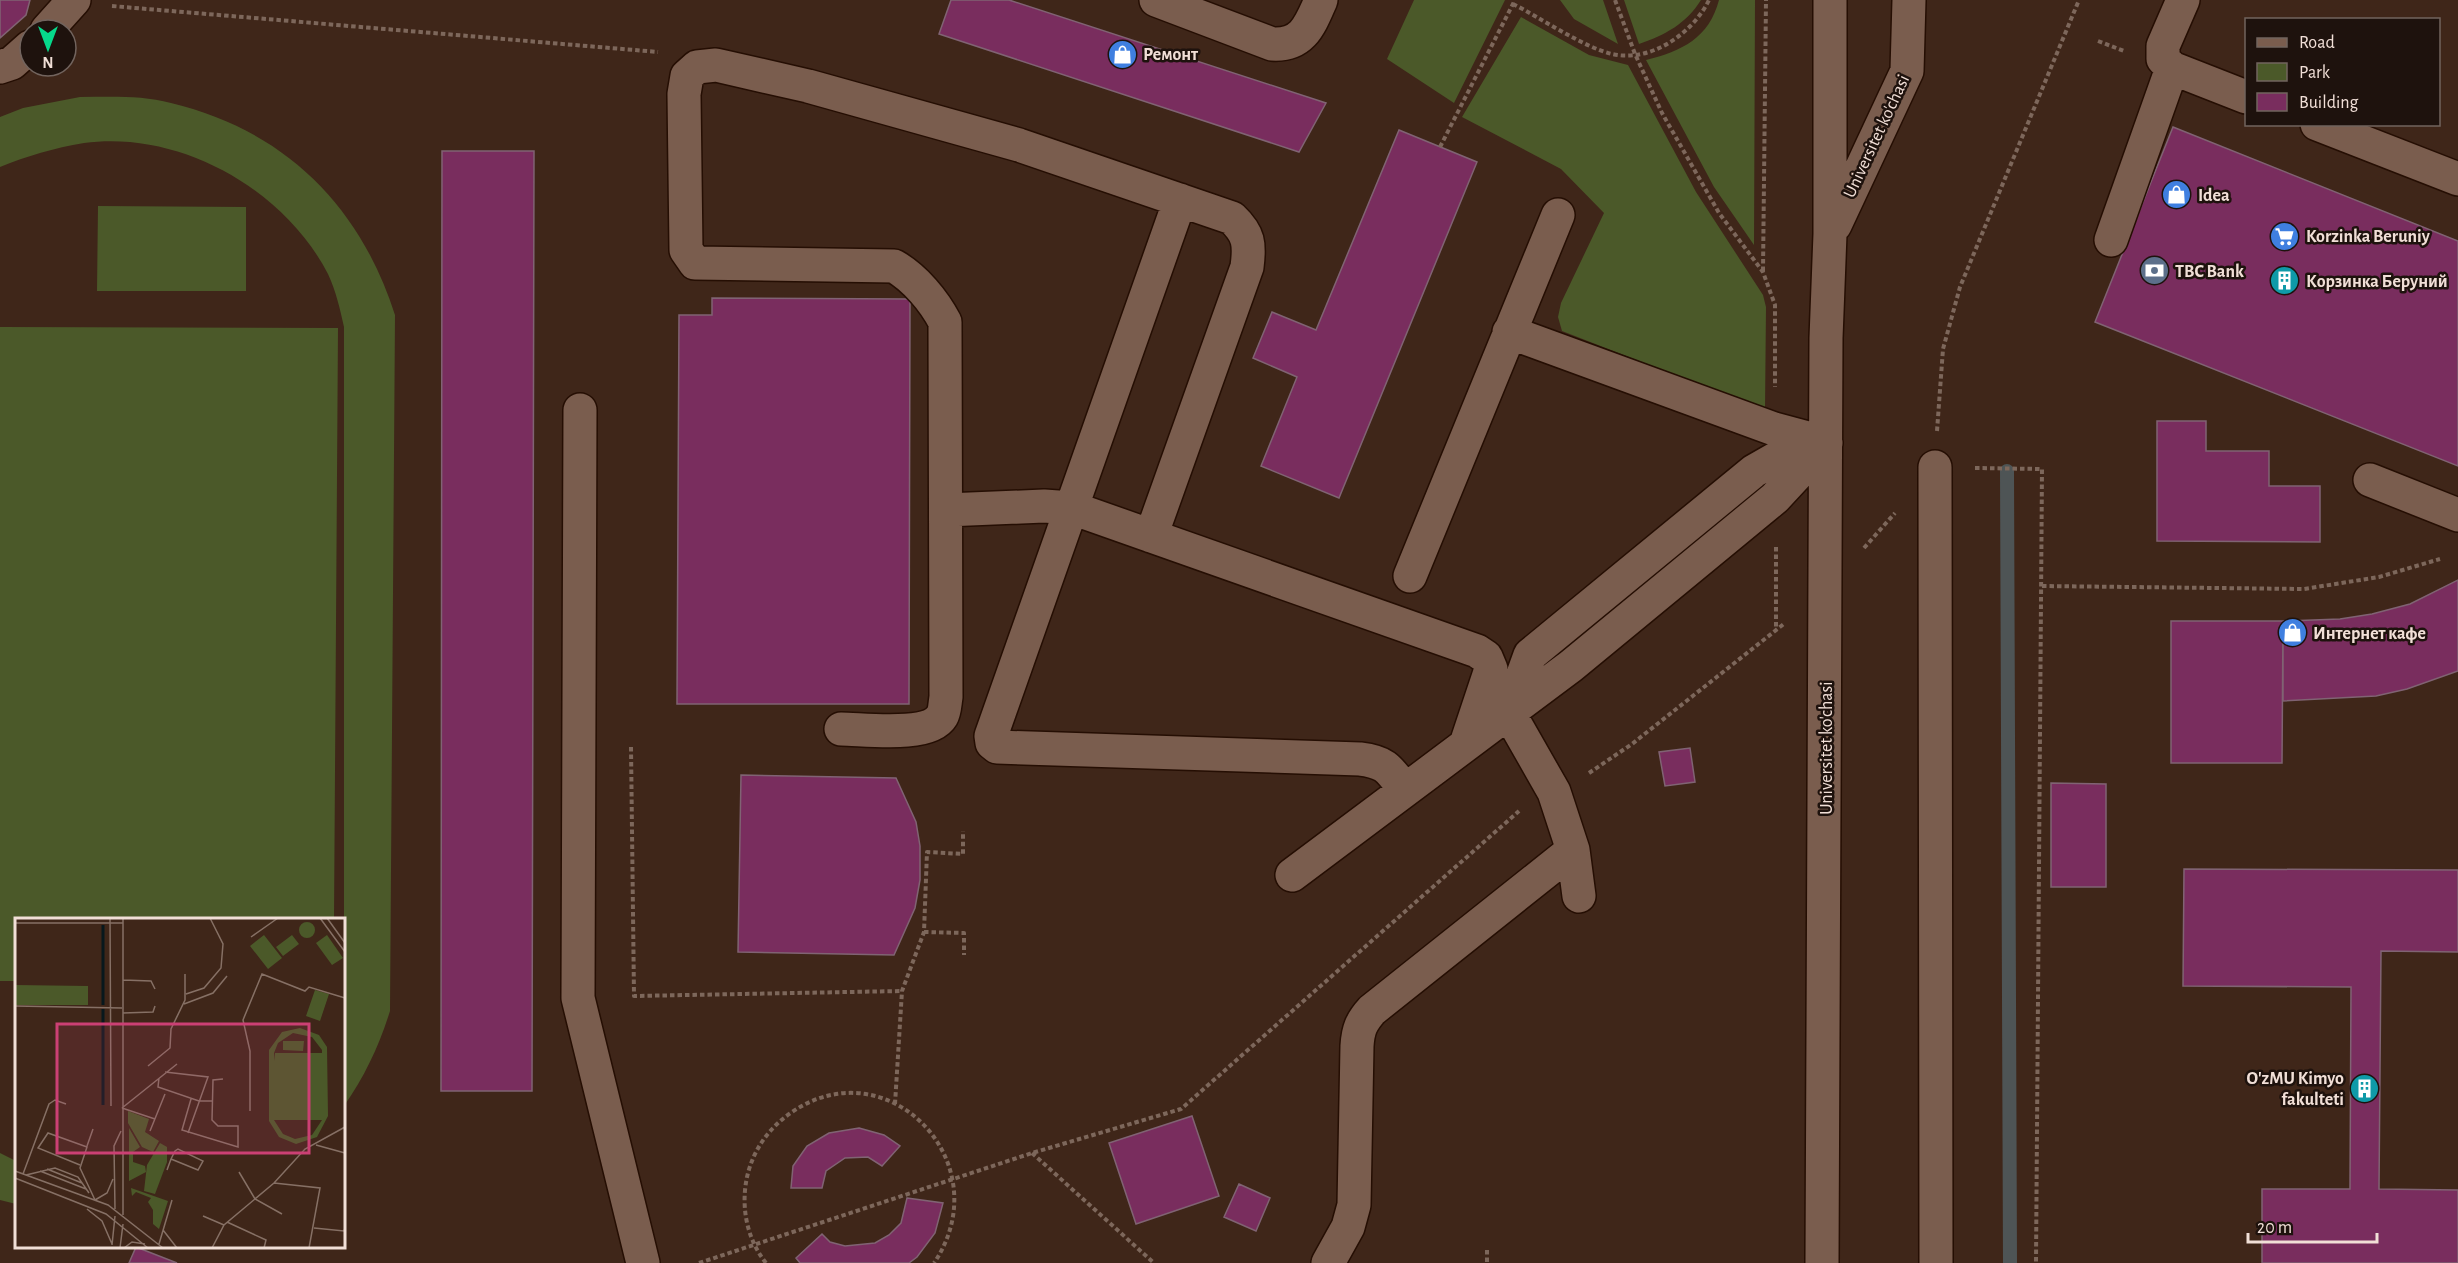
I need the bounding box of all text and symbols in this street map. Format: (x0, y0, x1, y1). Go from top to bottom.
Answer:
north arrow (18, 18, 78, 78)
legend (2245, 18, 2440, 126)
text: Road (2299, 34, 2335, 52)
shop icon: Ремонт (1106, 38, 1138, 70)
place label: Ремонт (1143, 46, 1199, 64)
text: N (42, 54, 54, 70)
text: Park (2299, 64, 2331, 82)
street label: Universitet ko'chasi (1841, 72, 1913, 201)
text: Building (2299, 94, 2359, 112)
shop icon: Idea (2161, 179, 2193, 211)
place label: Idea (2198, 187, 2230, 205)
supermarket icon: Korzinka Beruniy (2269, 220, 2301, 252)
place label: Korzinka Beruniy (2306, 228, 2431, 246)
bank icon: TBC Bank (2138, 255, 2170, 287)
place label: TBC Bank (2175, 263, 2244, 281)
building icon: Корзинка Беруний (2269, 265, 2301, 297)
place label: Корзинка Беруний (2306, 273, 2448, 291)
shop icon: Интернет кафе (2276, 617, 2308, 649)
place label: Интернет кафе (2313, 625, 2426, 643)
street label: Universitet ko'chasi (1818, 681, 1836, 815)
inset map (15, 918, 345, 1248)
place label: O'zMU Kimyo fakulteti (2246, 1070, 2344, 1109)
building icon: O'zMU Kimyo fakulteti (2349, 1072, 2381, 1104)
scale bar (2248, 1206, 2377, 1244)
text: 20 m (2257, 1219, 2292, 1237)

